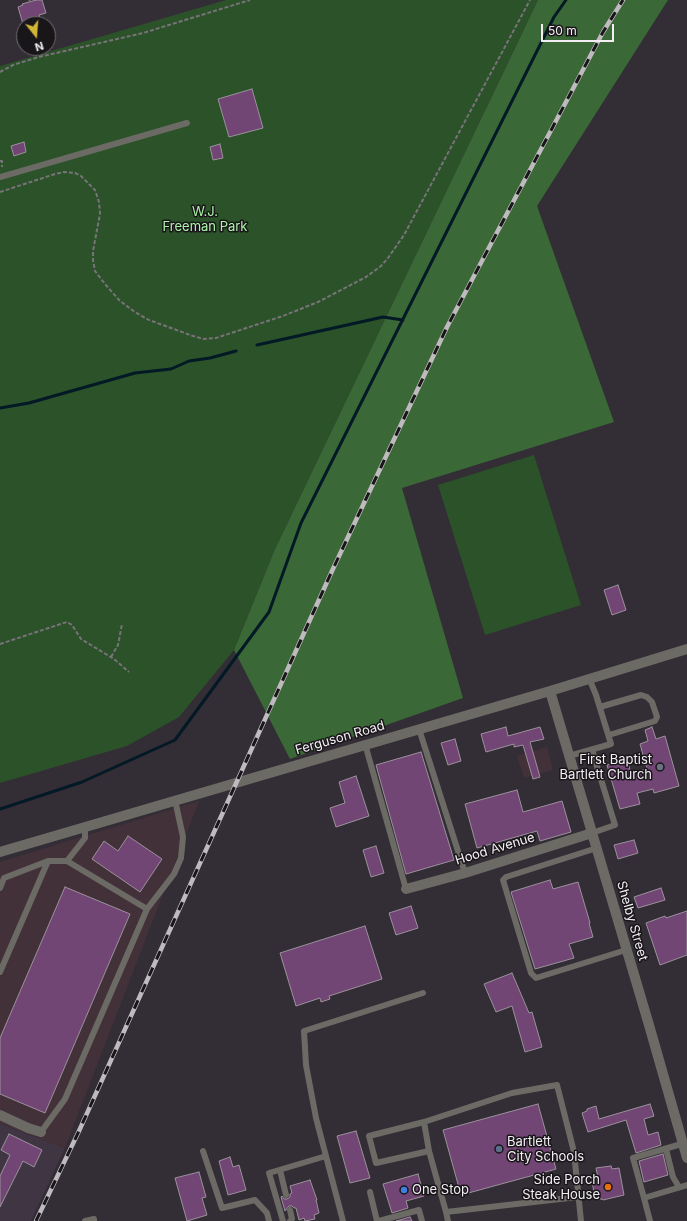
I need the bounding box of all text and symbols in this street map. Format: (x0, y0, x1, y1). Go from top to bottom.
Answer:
north arrow (16, 16, 56, 56)
scale bar (543, 16, 616, 42)
text: 50 m (548, 23, 577, 38)
text: N (33, 39, 45, 54)
park label: W.J. Freeman Park (163, 204, 247, 235)
street label: Ferguson Road (293, 718, 387, 758)
place label: First Baptist Bartlett Church (560, 752, 652, 783)
marker: First Baptist Bartlett Church (655, 762, 665, 772)
street label: Hood Avenue (453, 829, 537, 869)
street label: Shelby Street (613, 879, 651, 963)
place label: Bartlett City Schools (507, 1134, 584, 1165)
marker: Bartlett City Schools (494, 1144, 504, 1154)
place label: Side Porch Steak House (522, 1172, 600, 1203)
place label: One Stop (412, 1182, 469, 1198)
marker: Side Porch Steak House (603, 1182, 613, 1192)
marker: One Stop (399, 1185, 409, 1195)

